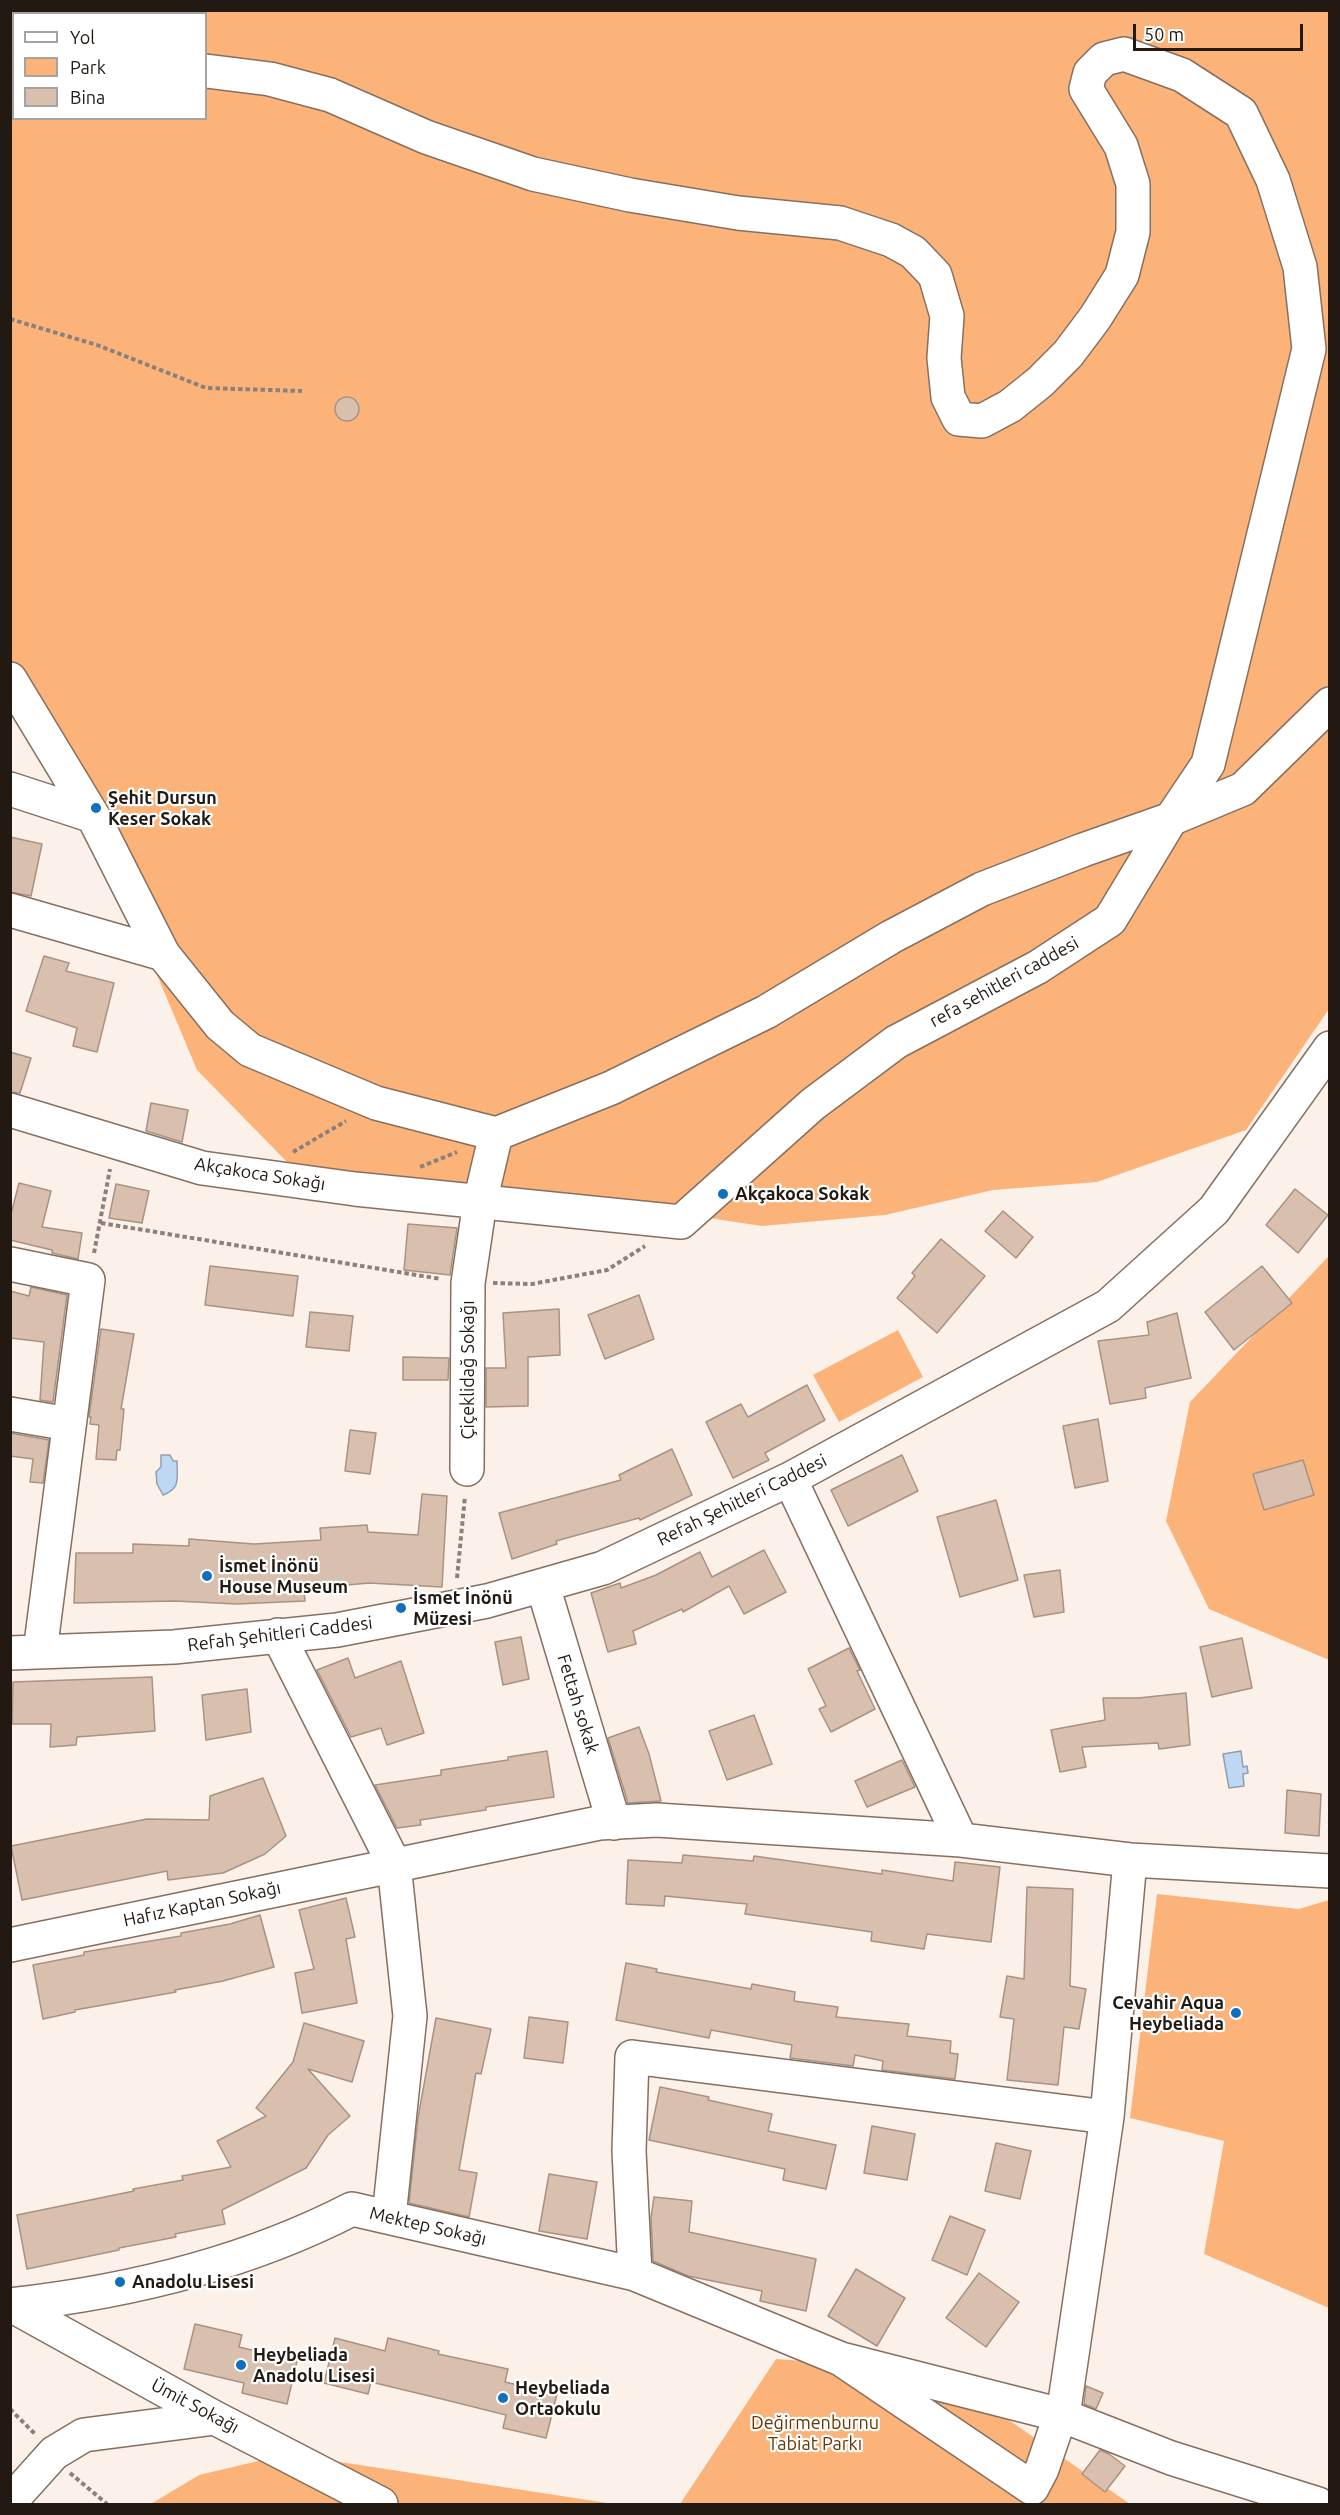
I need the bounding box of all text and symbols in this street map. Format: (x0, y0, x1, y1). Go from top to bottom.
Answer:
legend (12, 12, 207, 120)
scale bar (1136, 12, 1306, 50)
text: 50 m (1144, 24, 1184, 44)
text: Yol (70, 27, 95, 47)
text: Park (70, 57, 106, 77)
text: Bina (70, 87, 105, 107)
place label: Şehit Dursun Keser Sokak (108, 787, 217, 830)
marker: Şehit Dursun Keser Sokak (89, 801, 103, 815)
street label: refa sehitleri caddesi (926, 932, 1082, 1032)
street label: Akçakoca Sokağı (193, 1153, 327, 1195)
place label: Akçakoca Sokak (735, 1183, 869, 1205)
marker: Akçakoca Sokak (716, 1187, 730, 1201)
street label: Çiçeklidağ Sokağı (457, 1300, 479, 1440)
street label: Refah Şehitleri Caddesi (654, 1449, 830, 1551)
place label: İsmet İnönü House Museum (219, 1555, 348, 1598)
marker: İsmet İnönü House Museum (200, 1569, 214, 1583)
place label: İsmet İnönü Müzesi (413, 1587, 513, 1630)
marker: İsmet İnönü Müzesi (394, 1601, 408, 1615)
street label: Refah Şehitleri Caddesi (186, 1612, 374, 1656)
street label: Fettah sokak (553, 1652, 603, 1756)
street label: Hafız Kaptan Sokağı (121, 1877, 283, 1931)
place label: Cevahir Aqua Heybeliada (1112, 1992, 1224, 2034)
marker: Cevahir Aqua Heybeliada (1229, 2006, 1243, 2020)
street label: Mektep Sokağı (367, 2202, 489, 2250)
place label: Anadolu Lisesi (132, 2271, 254, 2293)
marker: Anadolu Lisesi (113, 2275, 127, 2289)
place label: Heybeliada Anadolu Lisesi (253, 2344, 375, 2386)
marker: Heybeliada Anadolu Lisesi (234, 2358, 248, 2372)
street label: Ümit Sokağı (147, 2374, 243, 2438)
place label: Heybeliada Ortaokulu (515, 2377, 610, 2420)
marker: Heybeliada Ortaokulu (496, 2391, 510, 2405)
park label: Değirmenburnu Tabiat Parkı (751, 2412, 879, 2454)

